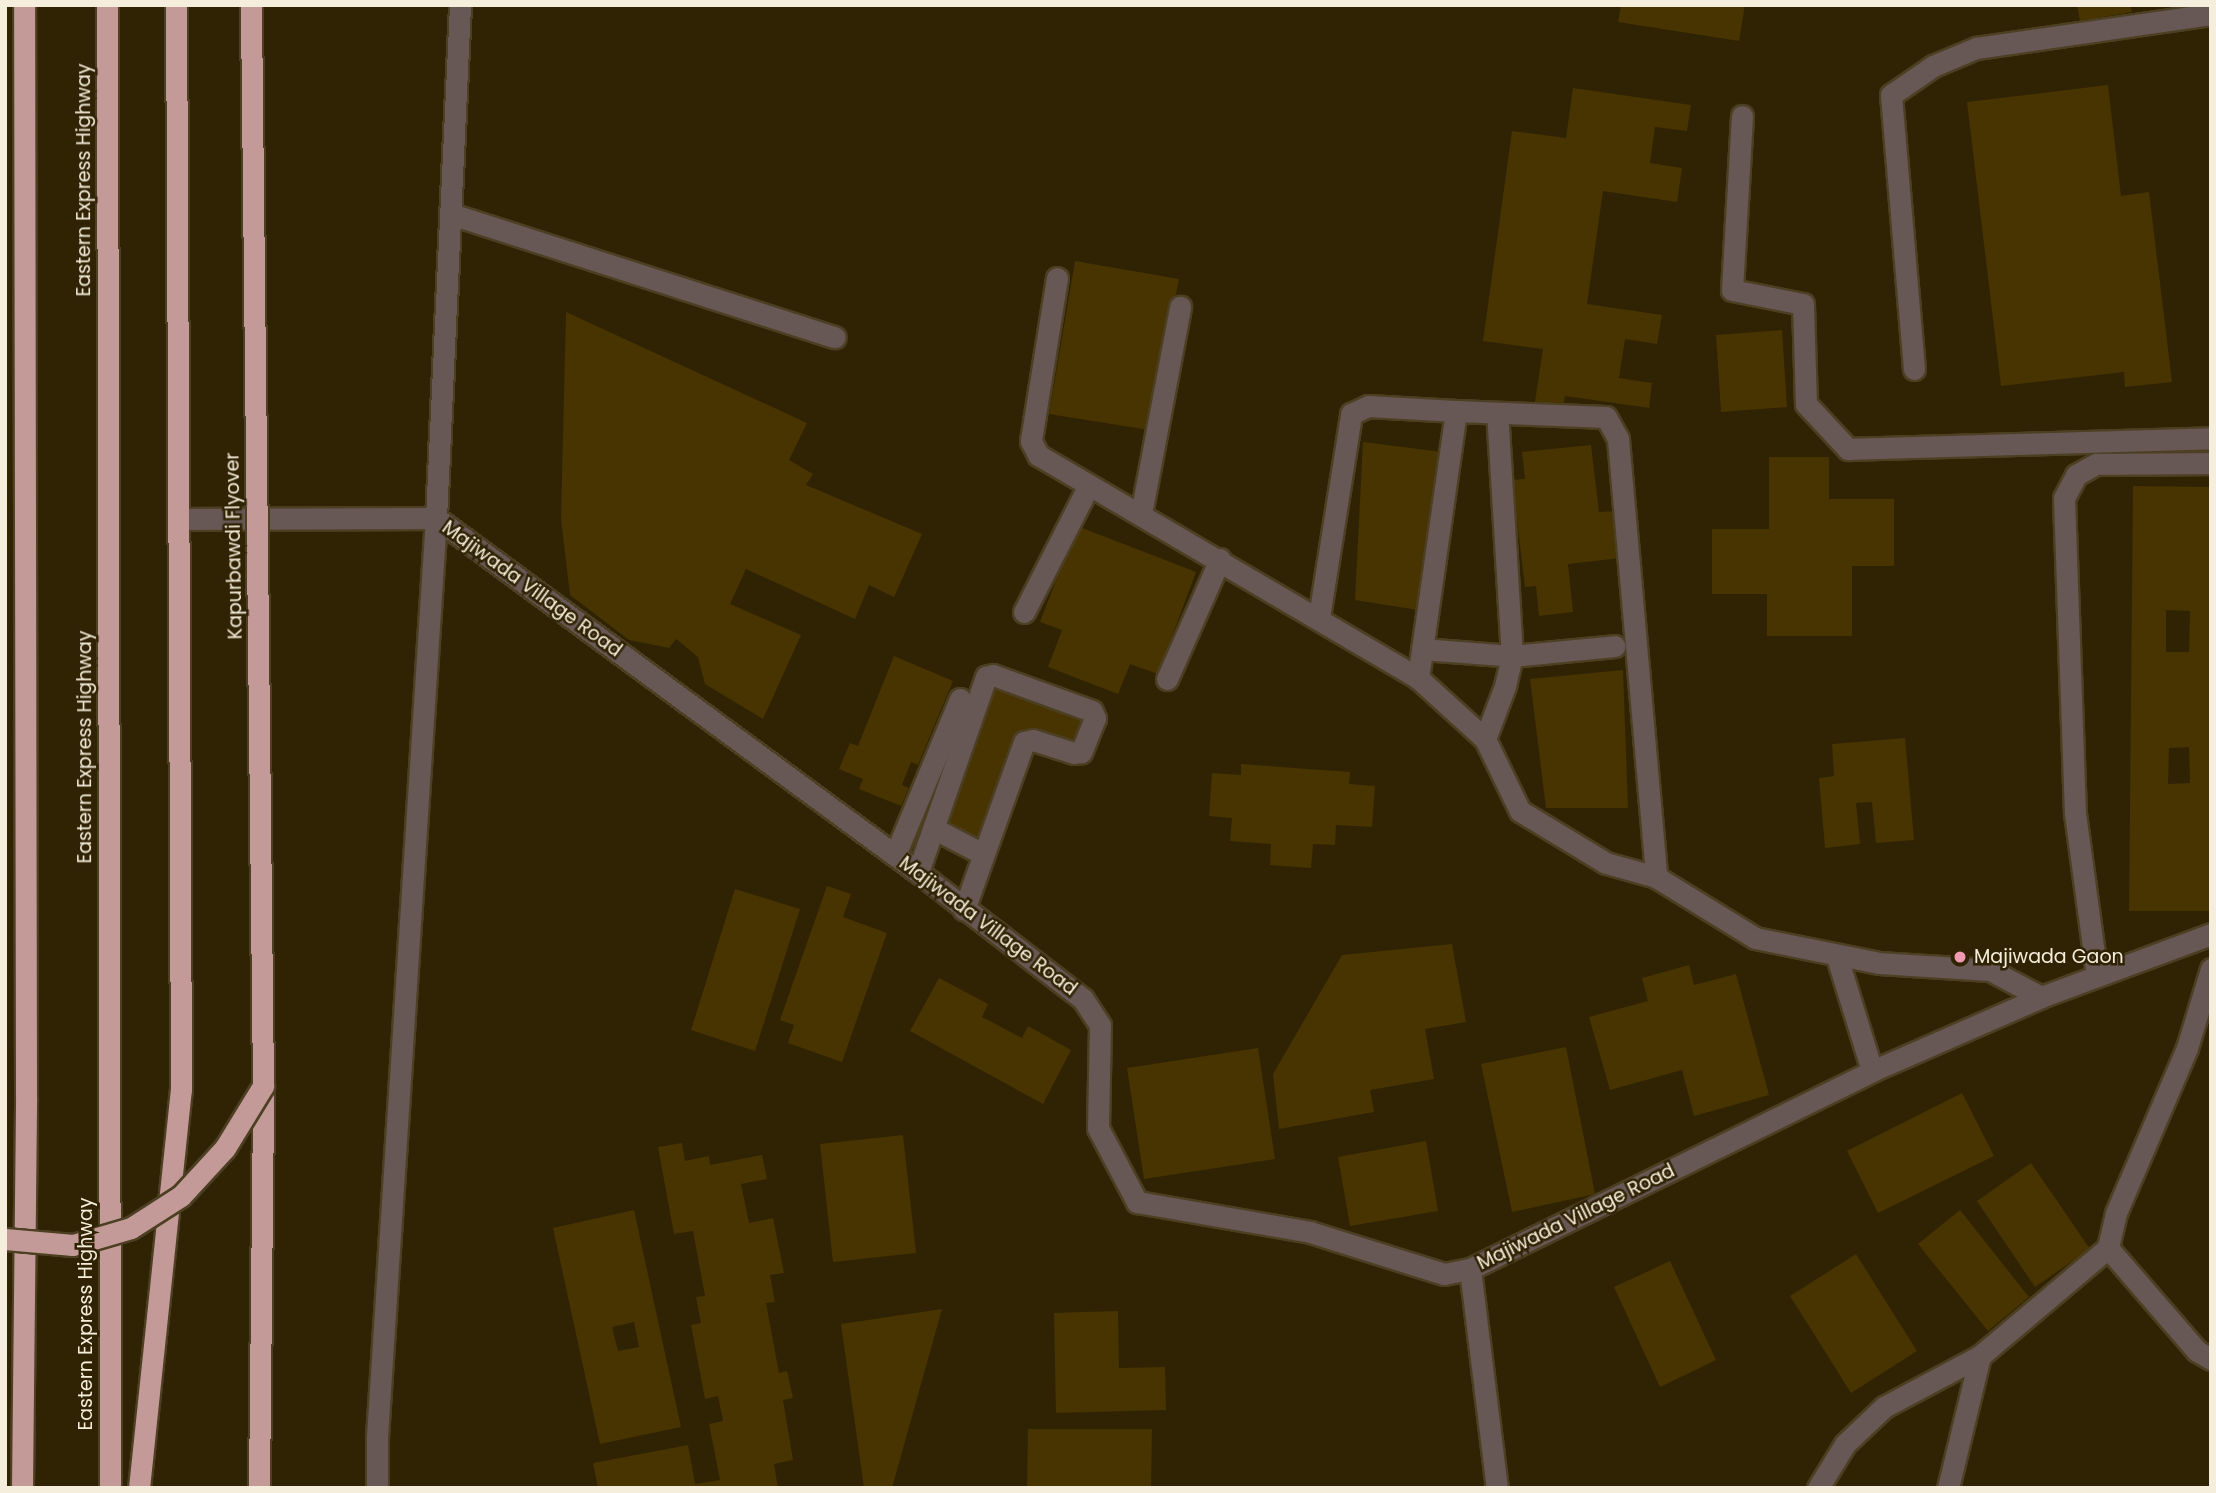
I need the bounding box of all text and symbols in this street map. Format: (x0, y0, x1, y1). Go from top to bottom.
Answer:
street label: Eastern Express Highway (73, 64, 95, 296)
street label: Kapurbawdi Flyover (221, 452, 247, 640)
street label: Majiwada Village Road (438, 516, 626, 662)
street label: Eastern Express Highway (74, 631, 96, 863)
street label: Majiwada Village Road (895, 852, 1081, 1000)
place label: Majiwada Gaon (1974, 946, 2124, 968)
marker: Majiwada Gaon (1952, 949, 1968, 965)
street label: Majiwada Village Road (1474, 1159, 1678, 1275)
street label: Eastern Express Highway (75, 1198, 97, 1430)

